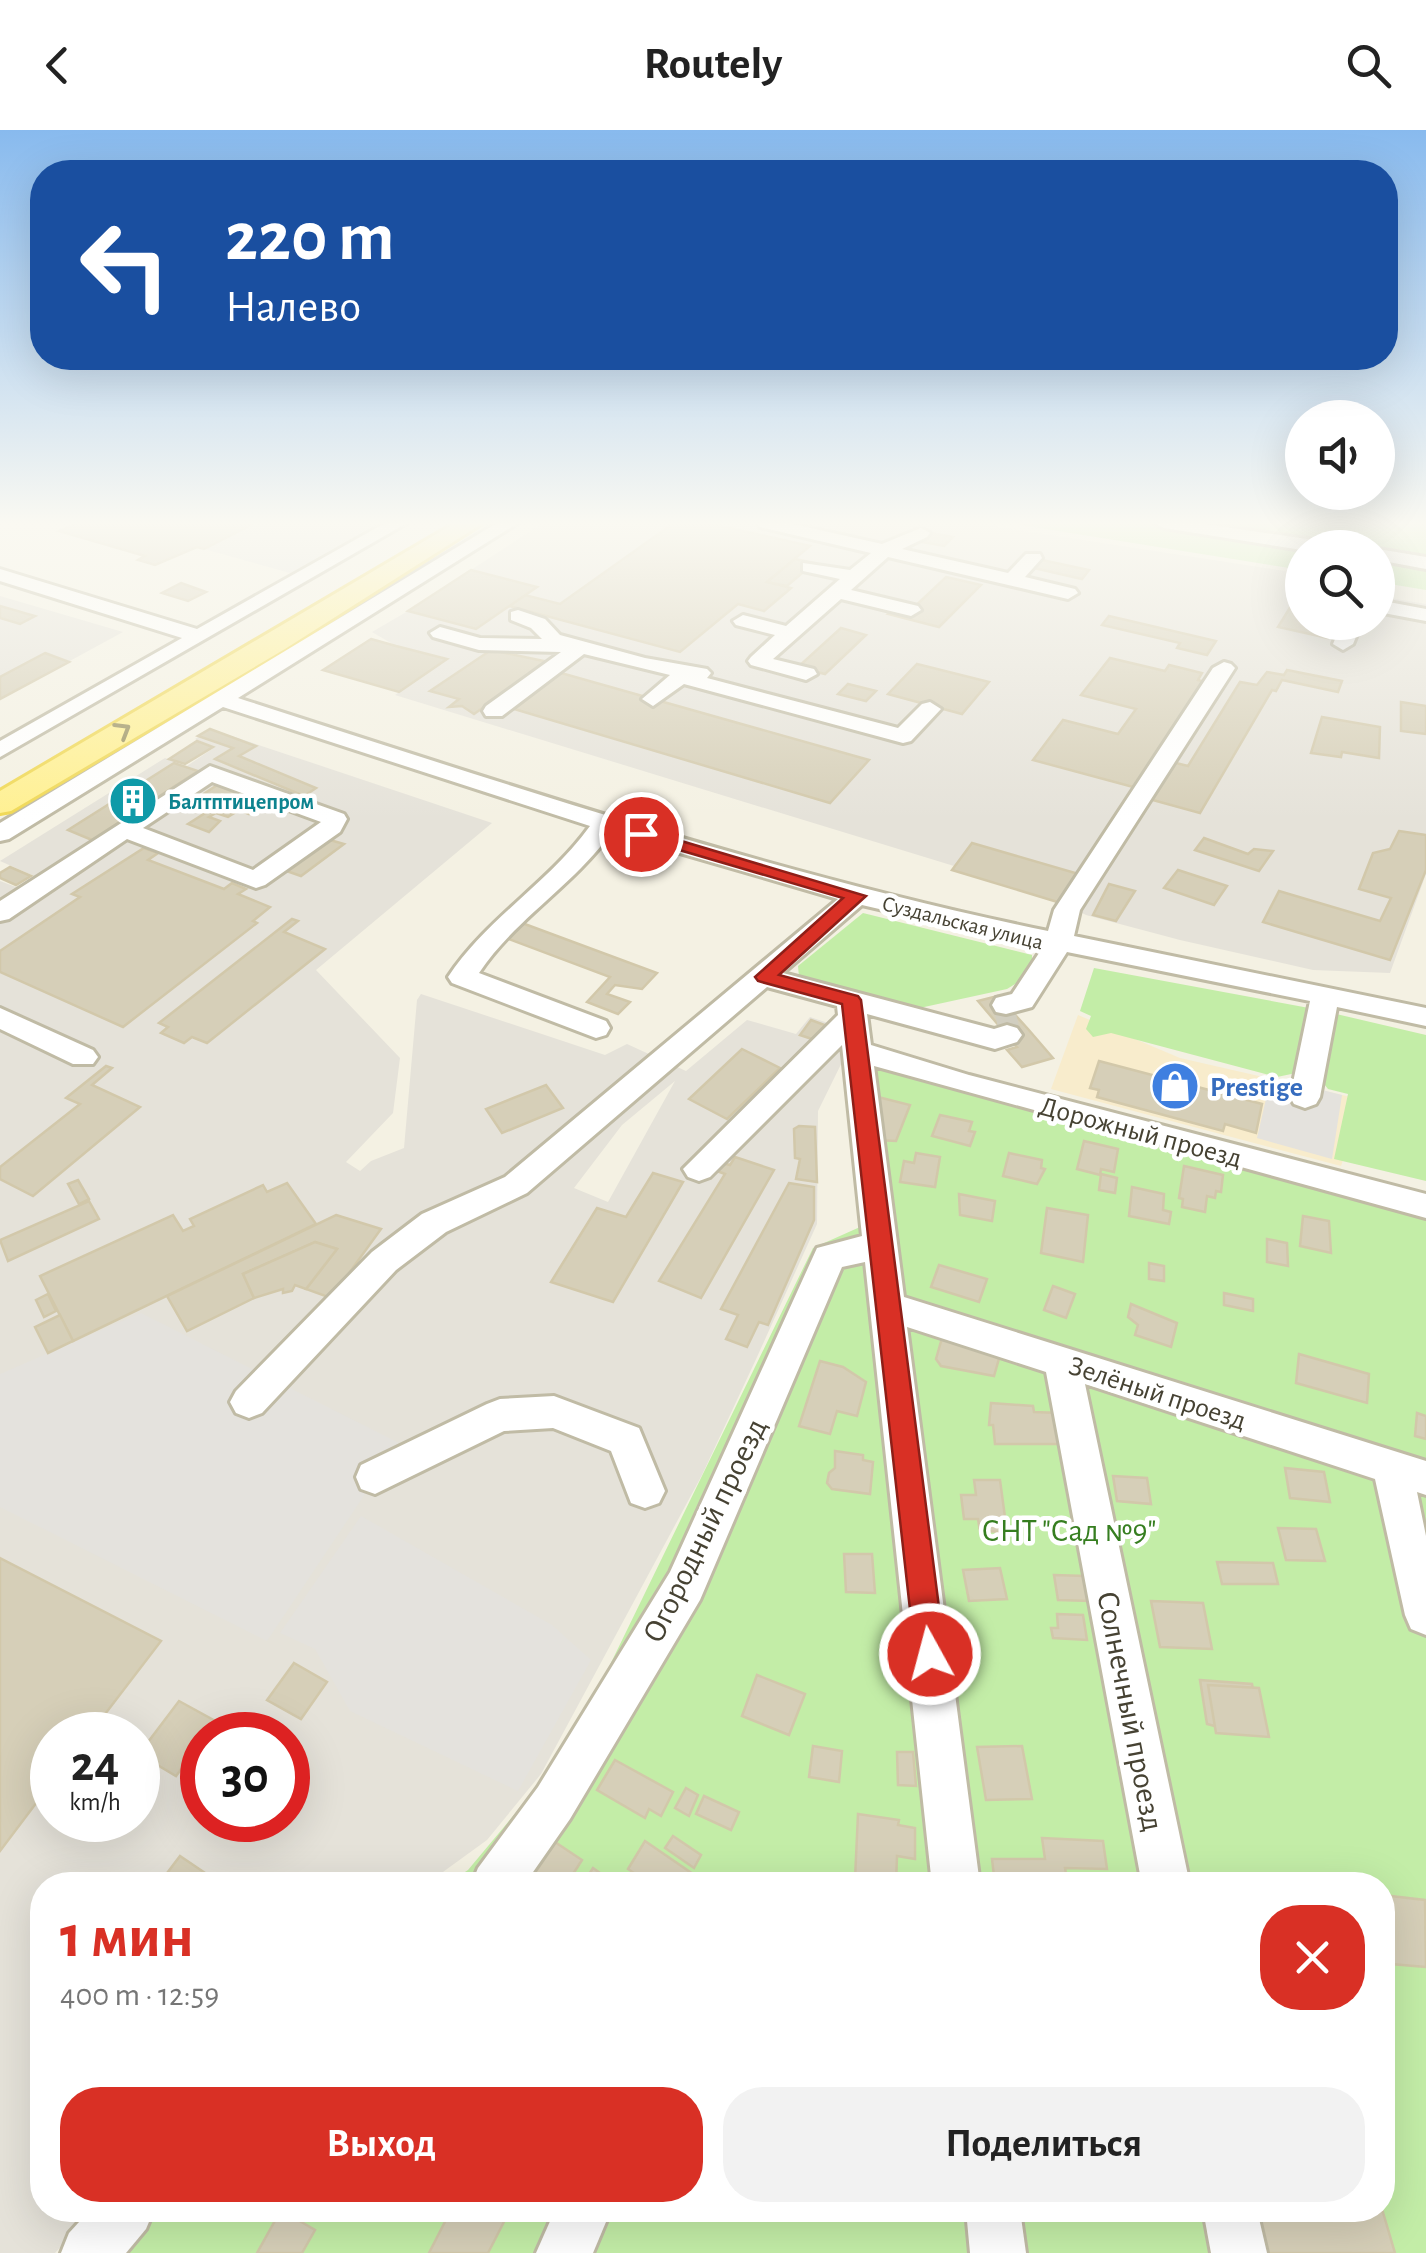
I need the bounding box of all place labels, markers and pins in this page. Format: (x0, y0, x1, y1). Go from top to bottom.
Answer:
building icon: Балтптицепром (107, 775, 159, 827)
place label: Балтптицепром (168, 791, 314, 813)
pin (599, 792, 684, 877)
shop icon: Prestige (1149, 1060, 1201, 1112)
place label: Prestige (1210, 1074, 1303, 1102)

